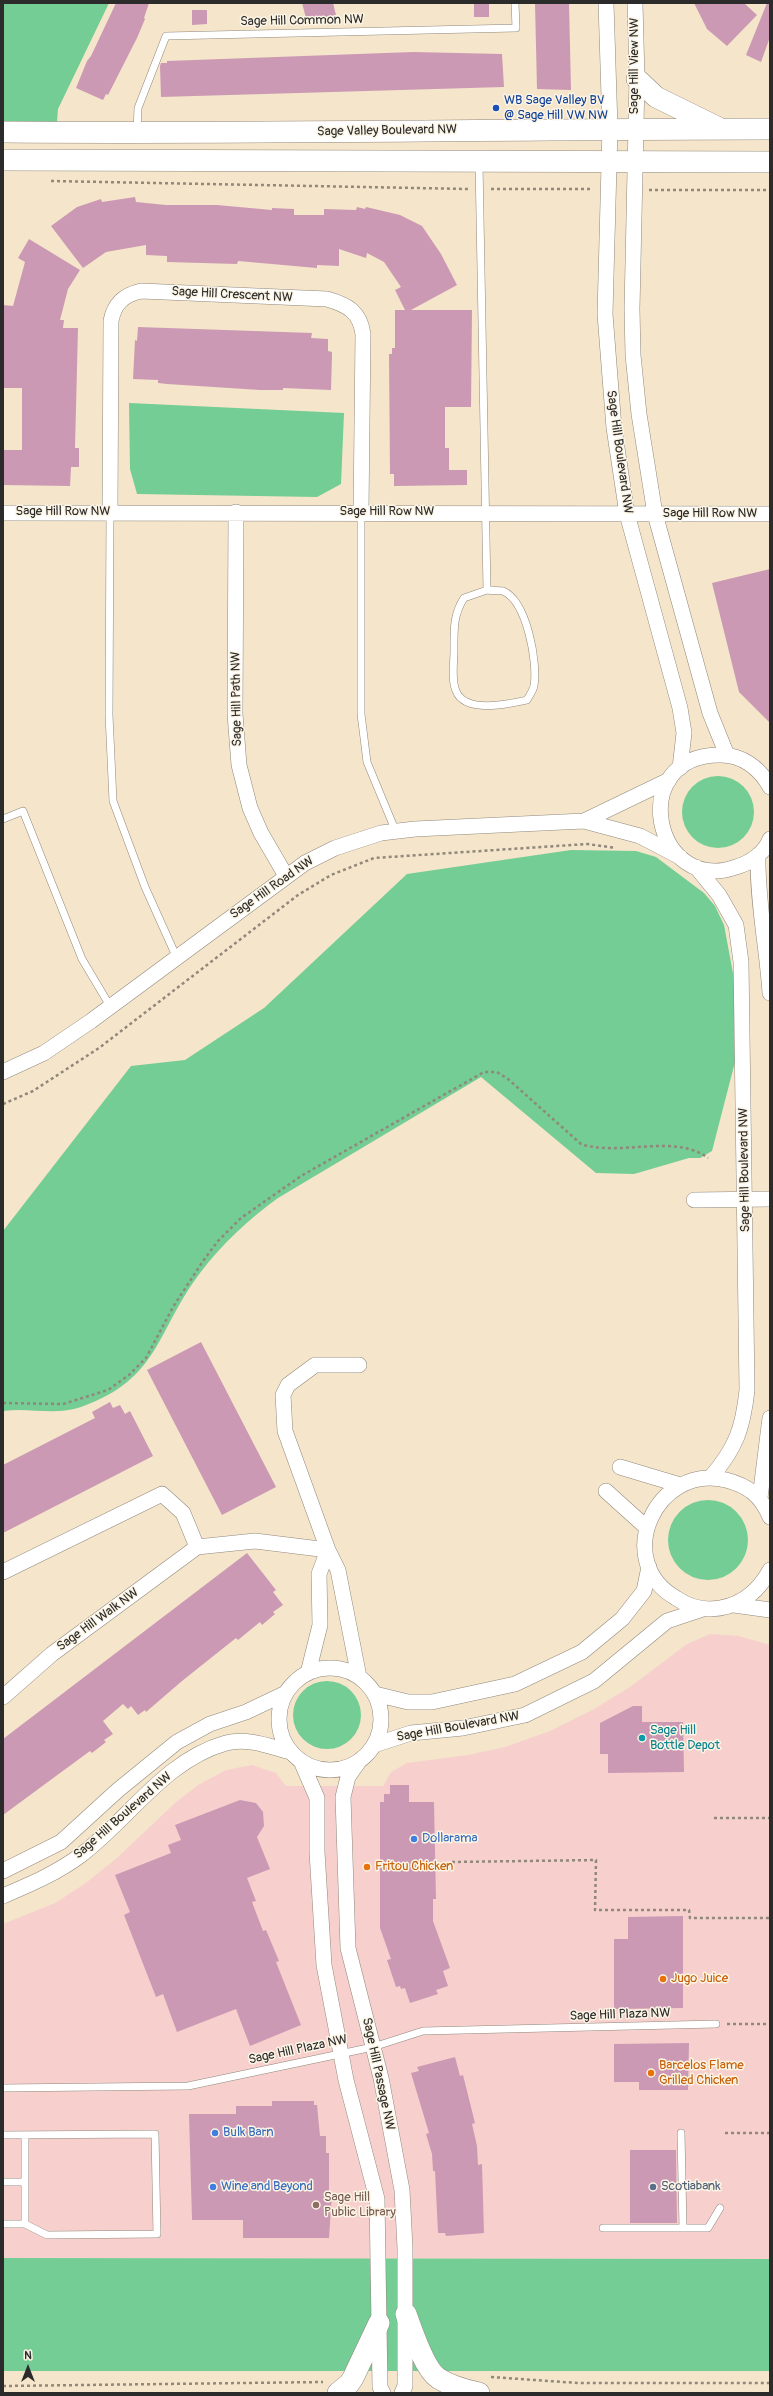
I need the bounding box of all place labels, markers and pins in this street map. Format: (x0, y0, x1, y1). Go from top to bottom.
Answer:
place label: WB Sage Valley BV @ Sage Hill VW NW (504, 93, 608, 124)
marker: WB Sage Valley BV @ Sage Hill VW NW (491, 103, 501, 113)
place label: Sage Hill Bottle Depot (650, 1723, 720, 1754)
marker: Sage Hill Bottle Depot (637, 1733, 647, 1743)
place label: Dollarama (422, 1831, 478, 1847)
marker: Dollarama (409, 1834, 419, 1844)
place label: Fritou Chicken (375, 1859, 453, 1875)
marker: Fritou Chicken (362, 1862, 372, 1872)
place label: Jugo Juice (671, 1971, 728, 1987)
marker: Jugo Juice (658, 1974, 668, 1984)
place label: Barcelos Flame Grilled Chicken (659, 2058, 744, 2089)
marker: Barcelos Flame Grilled Chicken (646, 2068, 656, 2078)
place label: Bulk Barn (223, 2125, 274, 2141)
marker: Bulk Barn (210, 2128, 220, 2138)
place label: Wine and Beyond (221, 2179, 313, 2195)
place label: Scotiabank (661, 2179, 721, 2195)
marker: Wine and Beyond (208, 2182, 218, 2192)
marker: Scotiabank (648, 2182, 658, 2192)
place label: Sage Hill Public Library (324, 2190, 396, 2221)
marker: Sage Hill Public Library (311, 2200, 321, 2210)

